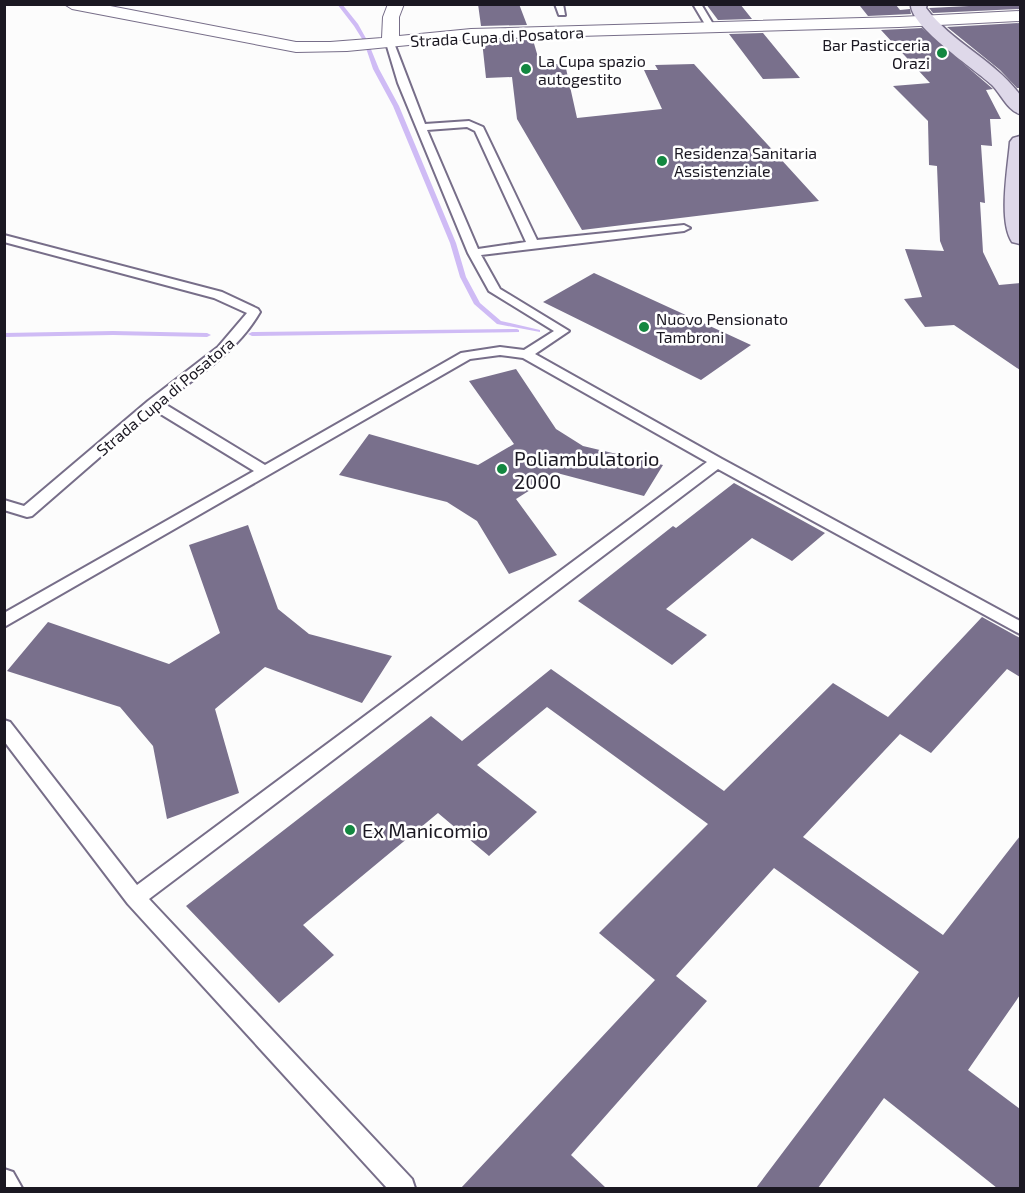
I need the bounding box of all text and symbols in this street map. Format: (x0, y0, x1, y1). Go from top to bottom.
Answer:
street label: Strada Cupa di Posatora (410, 22, 584, 50)
place label: Bar Pasticceria Orazi (822, 35, 930, 72)
marker: Bar Pasticceria Orazi (935, 46, 949, 60)
place label: La Cupa spazio autogestito (538, 51, 646, 88)
marker: La Cupa spazio autogestito (519, 62, 533, 76)
place label: Residenza Sanitaria Assistenziale (674, 143, 817, 180)
marker: Residenza Sanitaria Assistenziale (655, 154, 669, 168)
place label: Nuovo Pensionato Tambroni (656, 309, 788, 346)
marker: Nuovo Pensionato Tambroni (637, 320, 651, 334)
street label: Strada Cupa di Posatora (92, 333, 238, 459)
place label: Poliambulatorio 2000 (514, 446, 659, 493)
marker: Poliambulatorio 2000 (495, 462, 509, 476)
place label: Ex Manicomio (362, 818, 488, 842)
marker: Ex Manicomio (343, 823, 357, 837)

